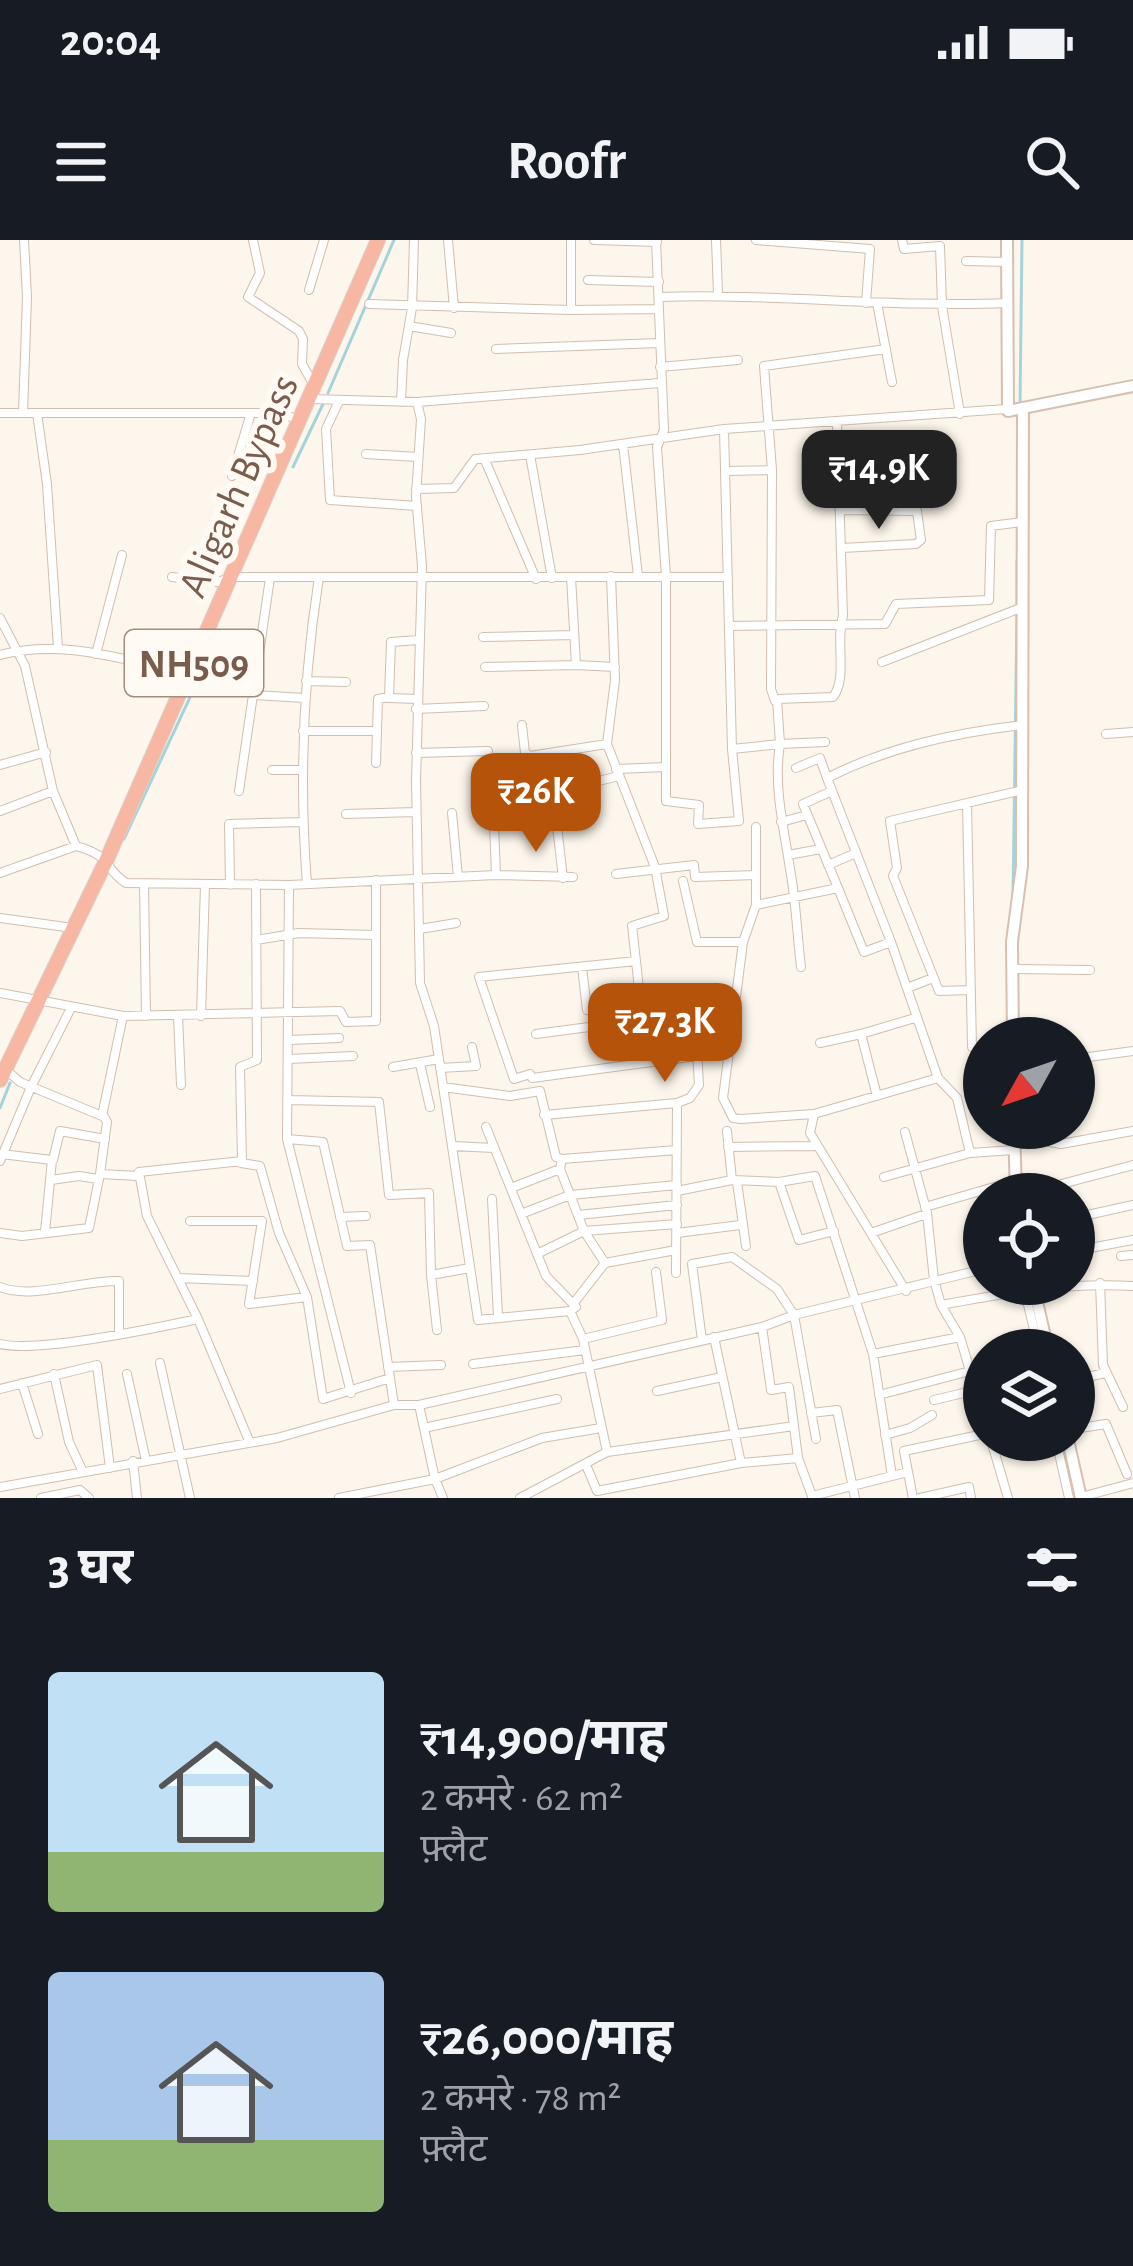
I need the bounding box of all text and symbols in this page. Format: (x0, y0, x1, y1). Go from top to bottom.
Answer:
text: 20:04 (60, 19, 161, 64)
icon: menu (48, 129, 114, 195)
icon: search (1019, 129, 1085, 195)
text: Roofr (507, 135, 626, 189)
street label: Aligarh Bypass (171, 368, 307, 603)
pin: ₹14.9K (781, 430, 977, 532)
text: ₹14.9K (829, 449, 929, 488)
road number: NH509 (125, 630, 263, 696)
pin: ₹26K (465, 753, 607, 855)
text: ₹26K (498, 772, 574, 811)
pin: ₹27.3K (567, 983, 763, 1085)
text: ₹27.3K (615, 1002, 715, 1041)
north arrow (963, 1017, 1095, 1149)
map controls (963, 1017, 1095, 1461)
button: locate (963, 1173, 1095, 1305)
button: layers (963, 1329, 1095, 1461)
icon: filters (1019, 1537, 1085, 1603)
text: 3 घर (48, 1542, 133, 1593)
text: ₹14,900/माह (420, 1713, 666, 1764)
icon: home (144, 1720, 288, 1864)
text: 2 कमरे · 62 m² (420, 1779, 623, 1818)
text: फ़्लैट (420, 1830, 487, 1869)
text: ₹26,000/माह (420, 2013, 673, 2064)
icon: home (144, 2020, 288, 2164)
text: 2 कमरे · 78 m² (420, 2079, 621, 2118)
text: फ़्लैट (420, 2130, 487, 2169)

